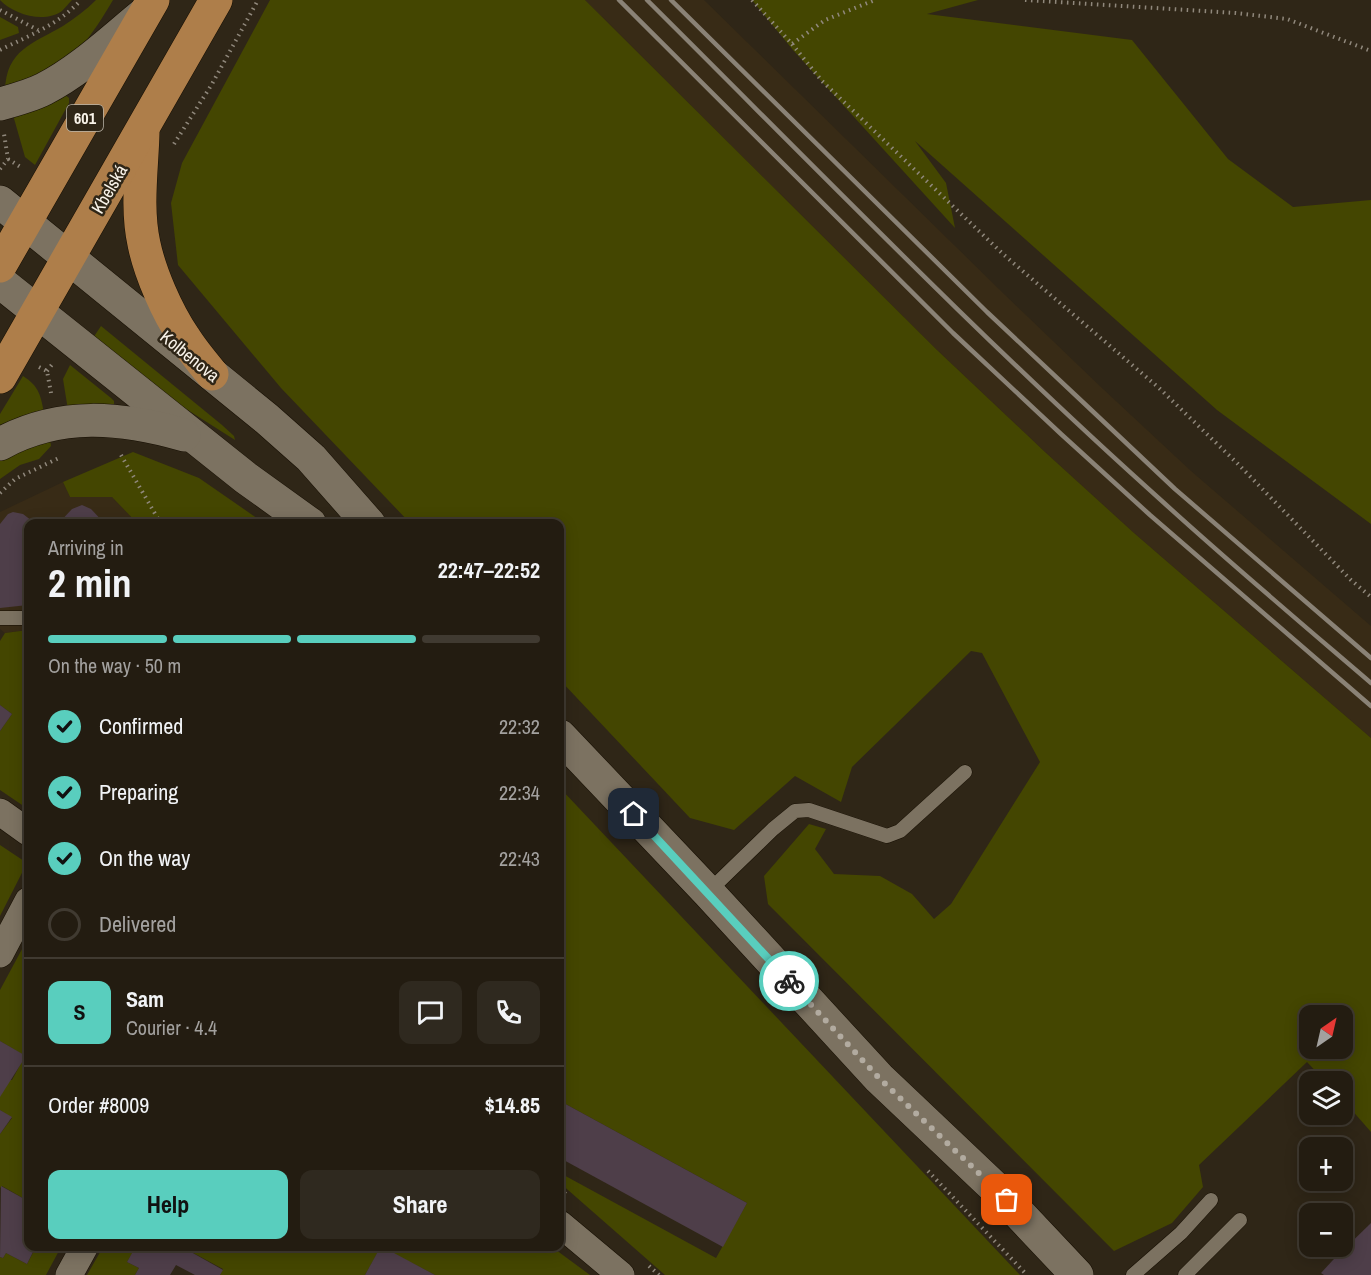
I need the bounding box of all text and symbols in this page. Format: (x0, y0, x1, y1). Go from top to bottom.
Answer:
road number: 601 (67, 105, 103, 131)
street label: Kbelská (85, 160, 133, 218)
street label: Kolbenova (155, 324, 225, 388)
text: Arriving in (48, 534, 124, 561)
text: 22:47–22:52 (438, 555, 540, 585)
text: 2 min (48, 557, 132, 609)
text: On the way · 50 m (48, 652, 181, 679)
icon: check (48, 710, 81, 743)
text: Confirmed (99, 711, 183, 741)
text: 22:32 (499, 713, 540, 740)
icon: check (48, 776, 81, 809)
text: Preparing (99, 777, 178, 807)
text: 22:34 (499, 779, 540, 806)
pin (608, 788, 659, 839)
icon: home (617, 797, 650, 830)
icon: check (48, 842, 81, 875)
text: On the way (99, 843, 190, 873)
text: 22:43 (499, 845, 540, 872)
text: Delivered (99, 909, 176, 939)
courier (759, 951, 819, 1011)
icon: bike (773, 965, 806, 998)
button: chat (399, 981, 462, 1044)
button: phone (477, 981, 540, 1044)
text: Sam (126, 984, 164, 1014)
text: S (73, 997, 86, 1027)
north arrow (1299, 1005, 1353, 1059)
map controls (1299, 1005, 1353, 1257)
text: Courier · 4.4 (126, 1014, 217, 1041)
button: layers (1299, 1071, 1353, 1125)
text: Order #8009 (48, 1090, 149, 1120)
text: $14.85 (485, 1090, 540, 1120)
button: + (1299, 1137, 1353, 1191)
button: Help (48, 1170, 288, 1239)
button: Share (300, 1170, 540, 1239)
pin (981, 1174, 1032, 1225)
icon: bag (990, 1183, 1023, 1216)
button: − (1299, 1203, 1353, 1257)

